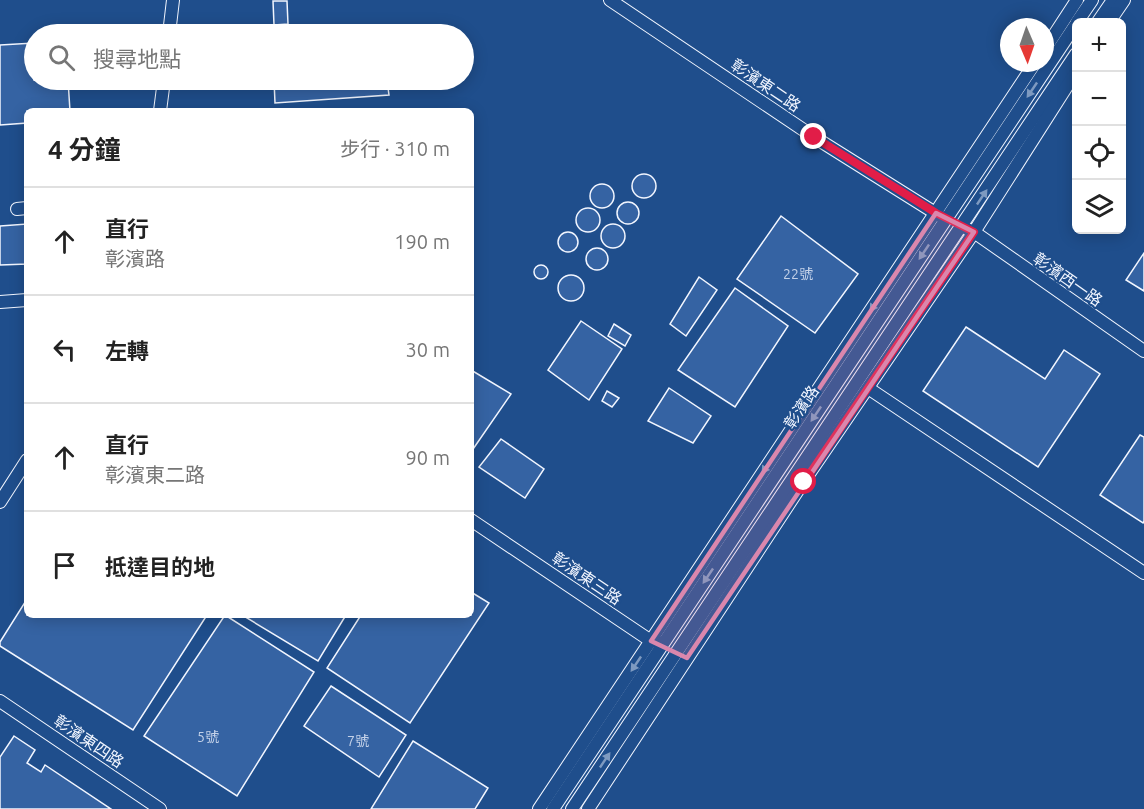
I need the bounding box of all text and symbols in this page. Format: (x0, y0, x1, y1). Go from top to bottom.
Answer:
north arrow (1000, 18, 1054, 72)
map controls (1072, 18, 1126, 234)
button: + (1072, 18, 1126, 72)
search box (24, 24, 474, 90)
icon: search (45, 41, 78, 74)
text: 搜尋地點 (93, 46, 181, 71)
street label: 彰濱東二路 (728, 55, 804, 115)
button: − (1072, 72, 1126, 126)
one-way arrow (1026, 81, 1038, 97)
route end (800, 123, 826, 149)
button: locate (1072, 126, 1126, 180)
text: 4 分鐘 (48, 135, 121, 164)
text: 步行 · 310 m (340, 137, 450, 160)
button: layers (1072, 180, 1126, 234)
one-way arrow (976, 189, 987, 205)
text: 直行 (105, 216, 149, 241)
icon: ahead (48, 225, 81, 258)
text: 190 m (394, 230, 450, 253)
one-way arrow (918, 243, 930, 259)
text: 彰濱路 (105, 247, 165, 270)
street label: 彰濱西一路 (1030, 249, 1106, 309)
house number: 22號 (783, 266, 813, 282)
one-way arrow (870, 296, 881, 312)
icon: left (48, 333, 81, 366)
text: 左轉 (105, 338, 149, 363)
text: 30 m (406, 338, 450, 361)
street label: 彰濱路 (780, 382, 822, 432)
one-way arrow (810, 406, 821, 422)
text: 直行 (105, 432, 149, 457)
icon: ahead (48, 441, 81, 474)
text: 90 m (406, 446, 450, 469)
one-way arrow (761, 458, 773, 474)
text: 彰濱東二路 (105, 463, 205, 486)
route start (790, 468, 816, 494)
street label: 彰濱東三路 (549, 548, 625, 608)
icon: arrive (48, 549, 81, 582)
text: 抵達目的地 (105, 554, 215, 579)
one-way arrow (702, 568, 713, 585)
one-way arrow (630, 655, 642, 671)
street label: 彰濱東四路 (51, 711, 127, 771)
house number: 5號 (197, 729, 219, 745)
house number: 7號 (347, 733, 369, 749)
one-way arrow (599, 753, 611, 769)

